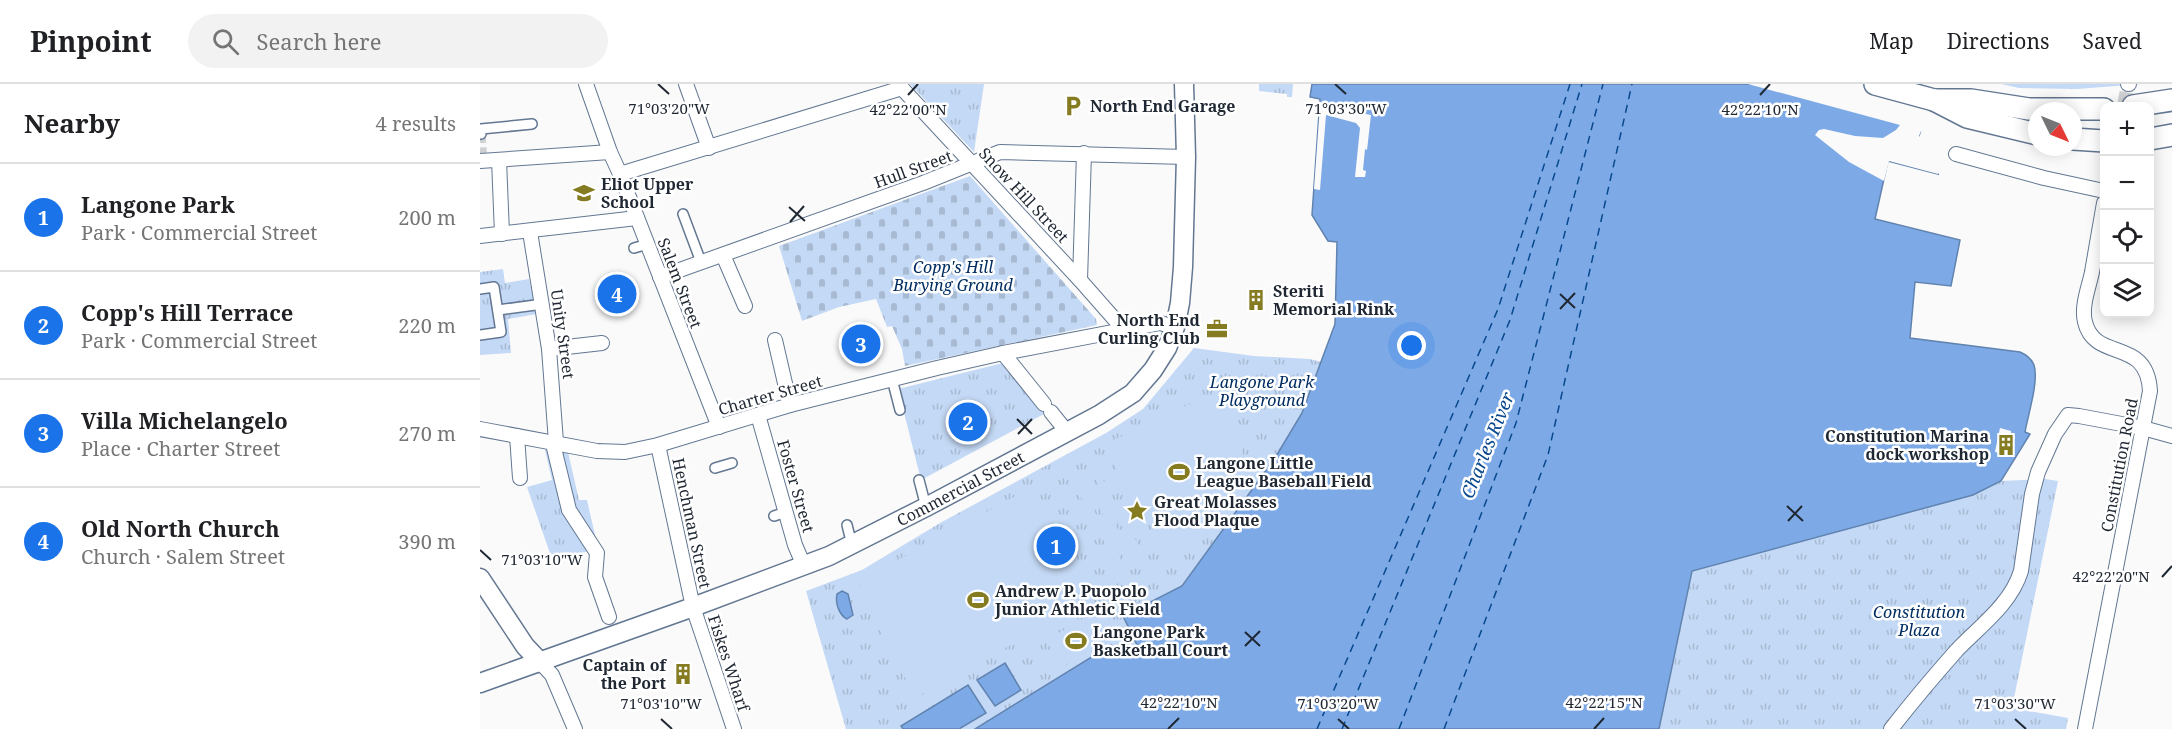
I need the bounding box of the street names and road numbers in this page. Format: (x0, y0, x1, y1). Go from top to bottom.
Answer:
street label: Snow Hill Street (974, 143, 1074, 248)
street label: Hull Street (871, 145, 955, 193)
street label: Salem Street (653, 235, 707, 332)
street label: Unity Street (546, 288, 580, 381)
street label: Charter Street (716, 370, 825, 420)
street label: Constitution Road (2095, 396, 2143, 534)
street label: Foster Street (772, 437, 820, 535)
street label: Commercial Street (893, 446, 1028, 531)
street label: Henchman Street (667, 456, 717, 591)
street label: Fiskes Wharf (703, 612, 756, 716)

